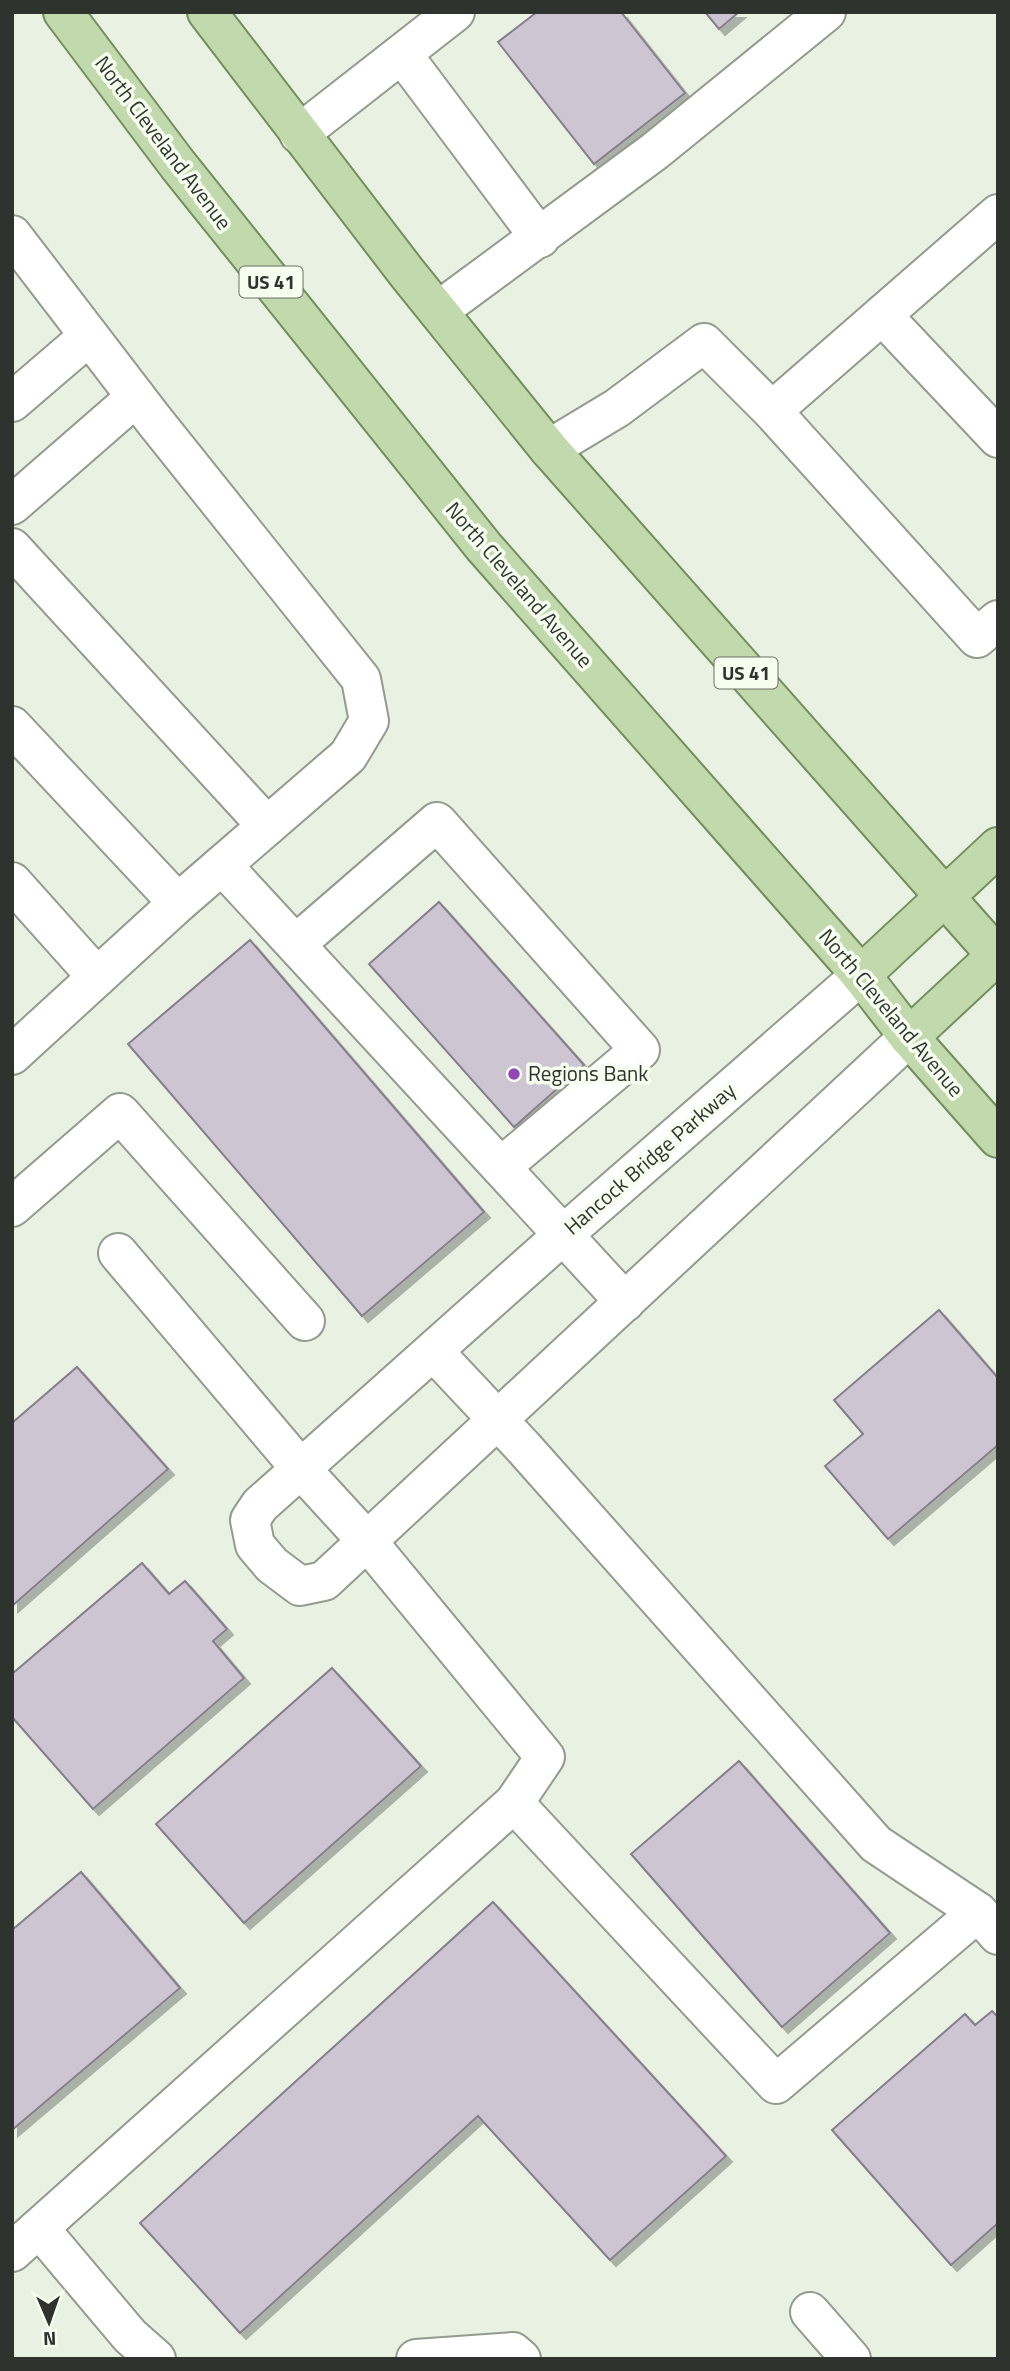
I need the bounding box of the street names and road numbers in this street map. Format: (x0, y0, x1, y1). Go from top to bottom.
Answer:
street label: North Cleveland Avenue (88, 49, 240, 236)
road number: US 41 (240, 266, 302, 298)
street label: North Cleveland Avenue (438, 494, 601, 674)
road number: US 41 (714, 658, 778, 688)
street label: North Cleveland Avenue (812, 921, 972, 1103)
street label: Hancock Bridge Parkway (556, 1074, 742, 1242)

